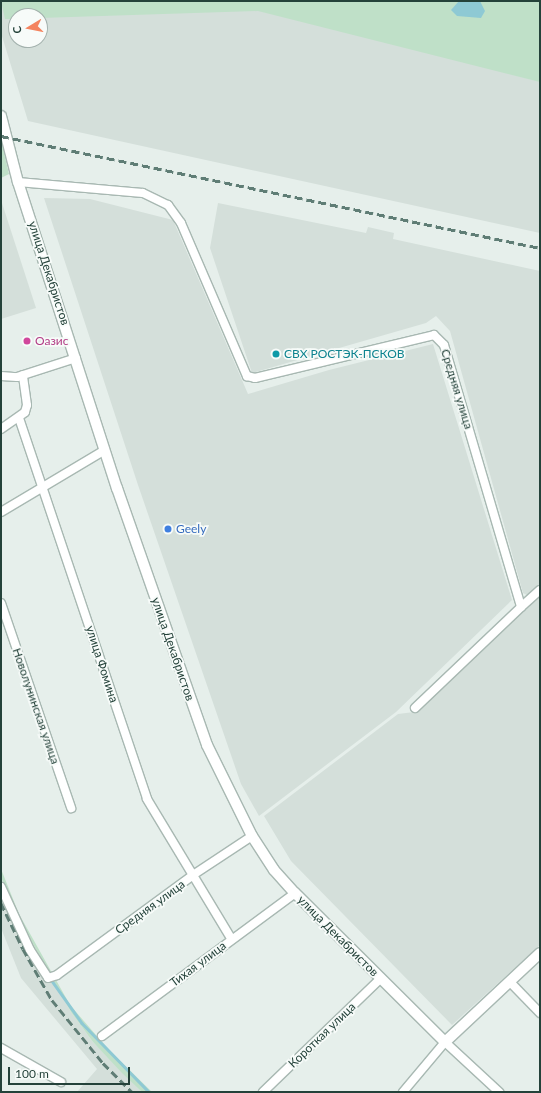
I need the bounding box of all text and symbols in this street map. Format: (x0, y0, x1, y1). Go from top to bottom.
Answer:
north arrow (8, 8, 48, 48)
text: С (10, 25, 24, 35)
street label: улица Декабристов (25, 219, 73, 327)
place label: Оазис (35, 334, 68, 348)
marker: Оазис (22, 336, 32, 346)
place label: СВХ РОСТЭК-ПСКОВ (284, 347, 405, 361)
street label: Средняя улица (438, 347, 476, 431)
marker: СВХ РОСТЭК-ПСКОВ (271, 349, 281, 359)
place label: Geely (176, 522, 206, 536)
marker: Geely (163, 524, 173, 534)
street label: улица Декабристов (149, 595, 197, 703)
street label: улица Фомина (83, 624, 121, 704)
street label: Новолунинская улица (9, 646, 63, 766)
street label: Средняя улица (112, 877, 188, 937)
street label: улица Декабристов (295, 893, 381, 979)
street label: Тихая улица (167, 938, 229, 990)
street label: Короткая улица (285, 999, 359, 1071)
scale bar (10, 1059, 132, 1085)
text: 100 m (15, 1066, 49, 1081)

